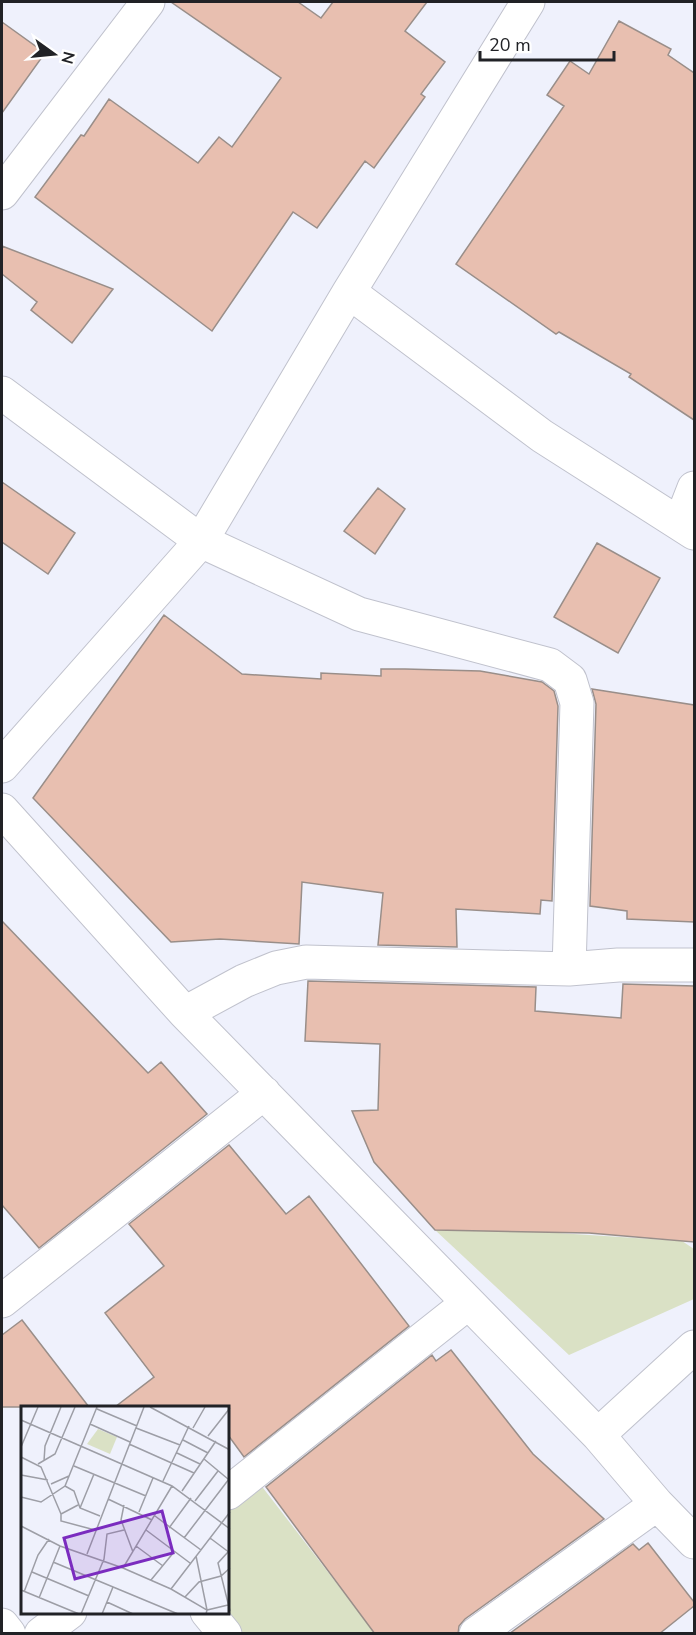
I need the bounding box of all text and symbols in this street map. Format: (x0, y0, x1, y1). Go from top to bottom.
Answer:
north arrow (24, 24, 84, 84)
scale bar (480, 24, 614, 62)
text: 20 m (489, 33, 531, 57)
text: N (55, 49, 80, 66)
inset map (21, 1406, 230, 1614)

